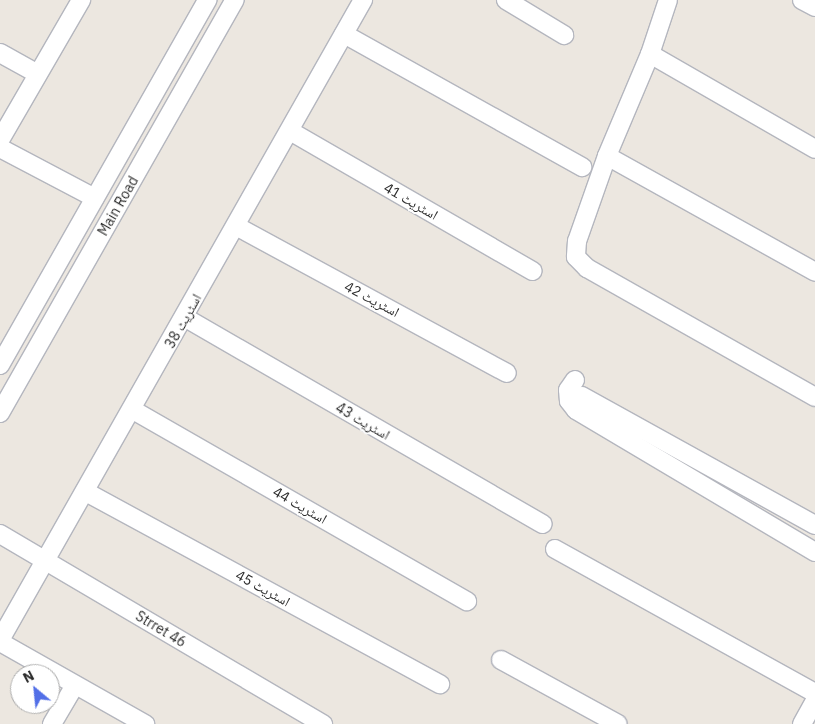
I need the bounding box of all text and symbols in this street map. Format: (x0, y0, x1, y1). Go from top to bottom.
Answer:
street label: Main Road (94, 173, 142, 239)
street label: اسٹریٹ 41 (381, 179, 441, 223)
street label: اسٹریٹ 42 (342, 278, 402, 320)
street label: اسٹریٹ 38 (161, 291, 205, 351)
street label: اسٹریٹ 43 (333, 399, 393, 443)
street label: اسٹریٹ 44 (270, 483, 330, 527)
street label: اسٹریٹ 45 (233, 566, 293, 610)
street label: Strret 46 (133, 607, 189, 651)
north arrow (10, 664, 60, 714)
text: N (20, 666, 37, 687)

